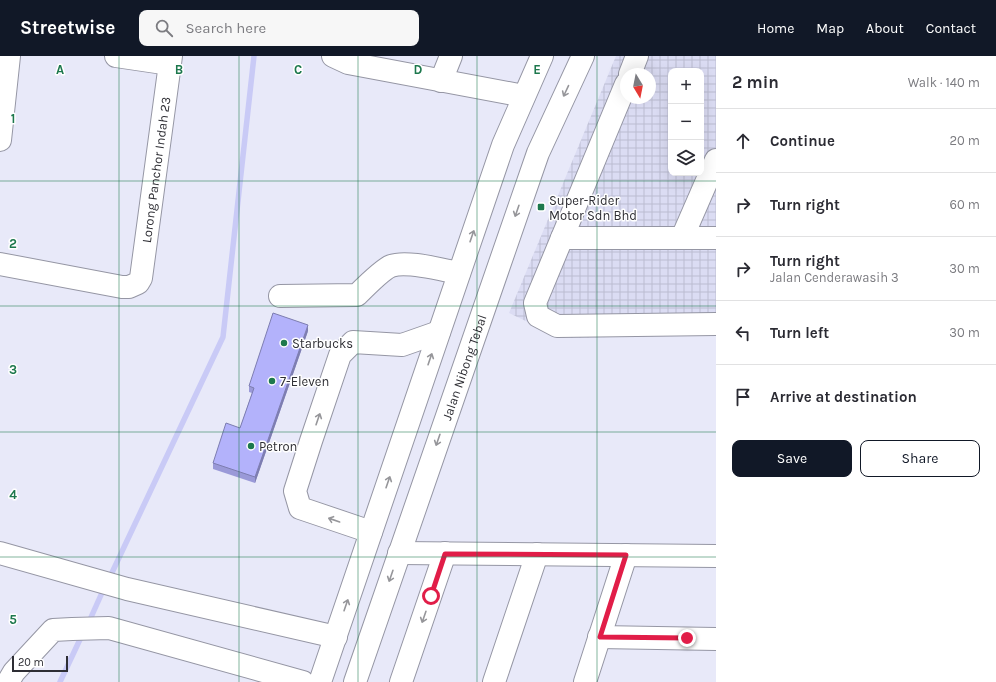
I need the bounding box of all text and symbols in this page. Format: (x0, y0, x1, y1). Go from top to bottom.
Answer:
search box (139, 10, 419, 46)
text: Streetwise (20, 17, 115, 39)
icon: search (153, 17, 175, 39)
text: Search here (185, 19, 266, 37)
text: Home (757, 20, 794, 37)
text: Map (816, 20, 844, 37)
text: About (866, 20, 904, 37)
text: Contact (926, 20, 976, 37)
text: A (56, 62, 64, 77)
text: B (175, 62, 183, 77)
text: C (294, 62, 302, 77)
text: D (414, 62, 423, 77)
text: E (533, 62, 541, 77)
north arrow (620, 68, 656, 104)
map controls (668, 68, 704, 176)
button: + (668, 68, 704, 104)
text: 2 min (732, 72, 779, 92)
text: Walk · 140 m (908, 75, 980, 90)
one-way arrow (562, 85, 569, 97)
street label: Lorong Panchor Indah 23 (138, 96, 173, 244)
button: − (668, 104, 704, 140)
text: 1 (11, 111, 15, 126)
icon: ahead (732, 130, 754, 152)
text: Continue (770, 132, 835, 150)
text: 20 m (950, 133, 980, 148)
button: layers (668, 140, 704, 176)
place label: Super-Rider Motor Sdn Bhd (549, 193, 637, 223)
icon: right (732, 194, 754, 216)
text: Turn right (770, 196, 840, 214)
text: 60 m (950, 197, 980, 212)
marker: Super-Rider Motor Sdn Bhd (536, 202, 546, 212)
one-way arrow (513, 205, 520, 218)
one-way arrow (469, 230, 476, 243)
text: 2 (9, 236, 17, 251)
text: Turn right (770, 252, 840, 270)
icon: right (732, 258, 754, 280)
text: 30 m (949, 261, 980, 276)
text: Jalan Cenderawasih 3 (770, 270, 899, 285)
street label: Jalan Nibong Tebal (439, 312, 489, 422)
icon: left (732, 322, 754, 344)
text: Turn left (770, 324, 829, 342)
text: 30 m (949, 325, 980, 340)
place label: Starbucks (292, 336, 353, 351)
marker: Starbucks (279, 338, 289, 348)
one-way arrow (427, 353, 434, 366)
text: 3 (9, 362, 17, 377)
place label: 7-Eleven (280, 374, 329, 389)
marker: 7-Eleven (267, 376, 277, 386)
icon: arrive (732, 386, 754, 408)
text: Arrive at destination (770, 388, 917, 406)
one-way arrow (315, 413, 323, 425)
one-way arrow (434, 433, 441, 446)
place label: Petron (259, 439, 297, 454)
button: Save (732, 440, 852, 477)
button: Share (860, 440, 980, 477)
marker: Petron (246, 441, 256, 451)
one-way arrow (385, 476, 392, 489)
text: 4 (9, 487, 17, 502)
one-way arrow (328, 516, 341, 523)
one-way arrow (387, 570, 394, 583)
route start (422, 587, 440, 605)
one-way arrow (343, 600, 351, 612)
one-way arrow (419, 610, 427, 622)
text: 5 (9, 612, 17, 627)
route end (678, 629, 696, 647)
scale bar (12, 654, 68, 673)
text: 20 m (18, 656, 44, 669)

